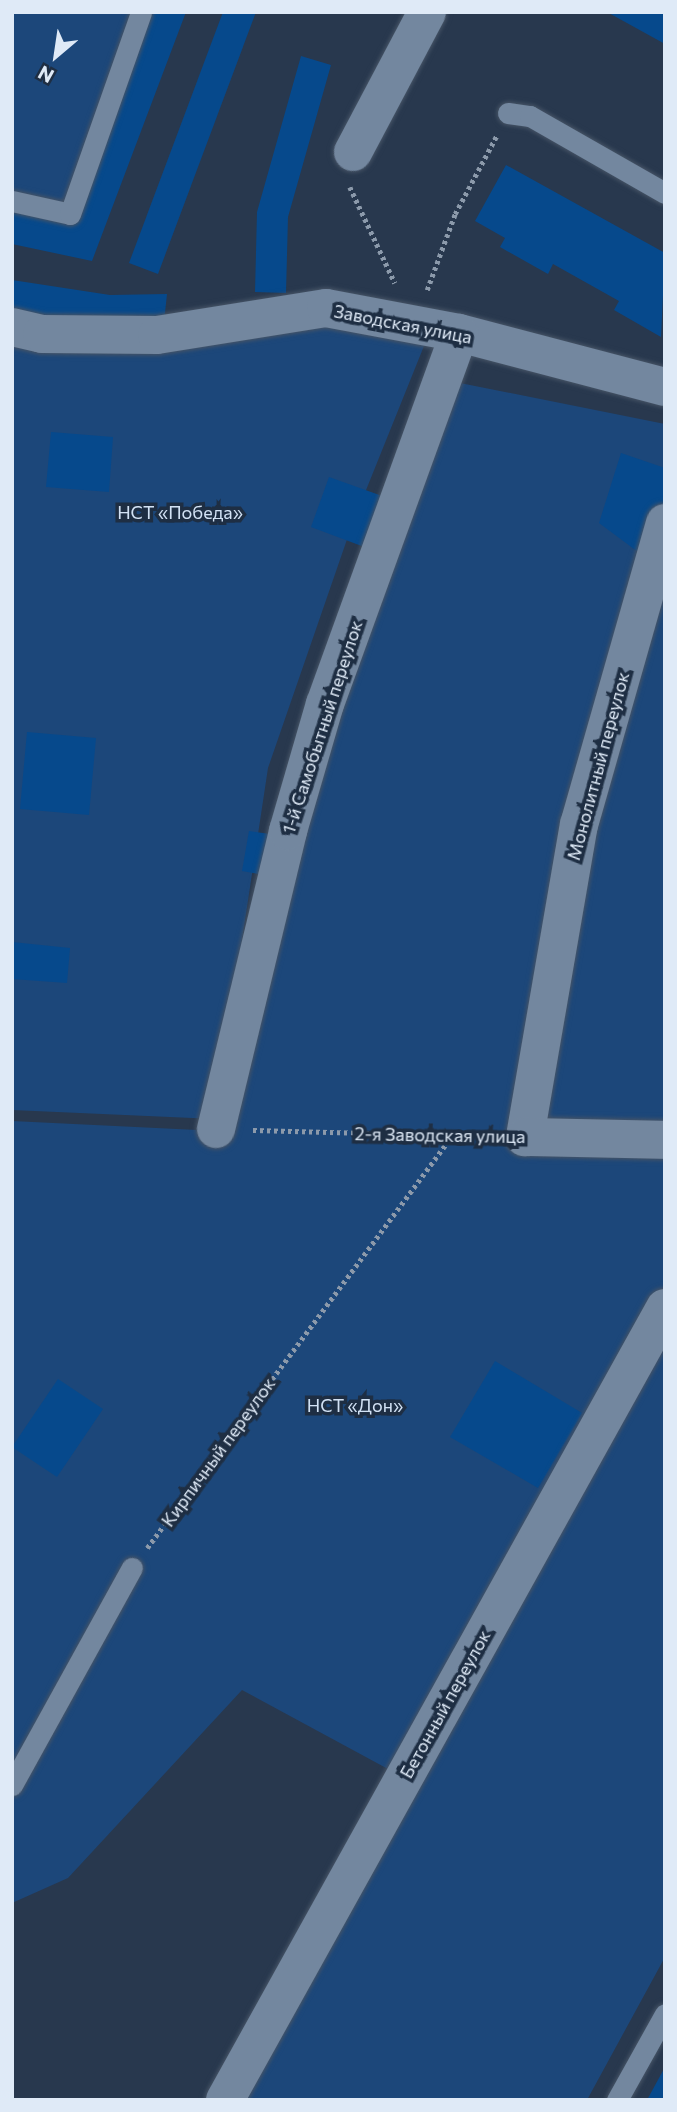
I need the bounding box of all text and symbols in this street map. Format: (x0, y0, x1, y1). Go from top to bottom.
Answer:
north arrow (21, 21, 91, 91)
text: N (34, 61, 57, 88)
street label: Заводская улица (332, 300, 474, 348)
park label: НСТ «Победа» (117, 501, 243, 523)
street label: 1-й Самобытный переулок (277, 618, 367, 836)
street label: Монолитный переулок (562, 669, 634, 863)
street label: 2-я Заводская улица (354, 1123, 526, 1147)
street label: Кирпичный переулок (157, 1373, 279, 1531)
park label: НСТ «Дон» (307, 1394, 403, 1416)
street label: Бетонный переулок (395, 1626, 495, 1782)

